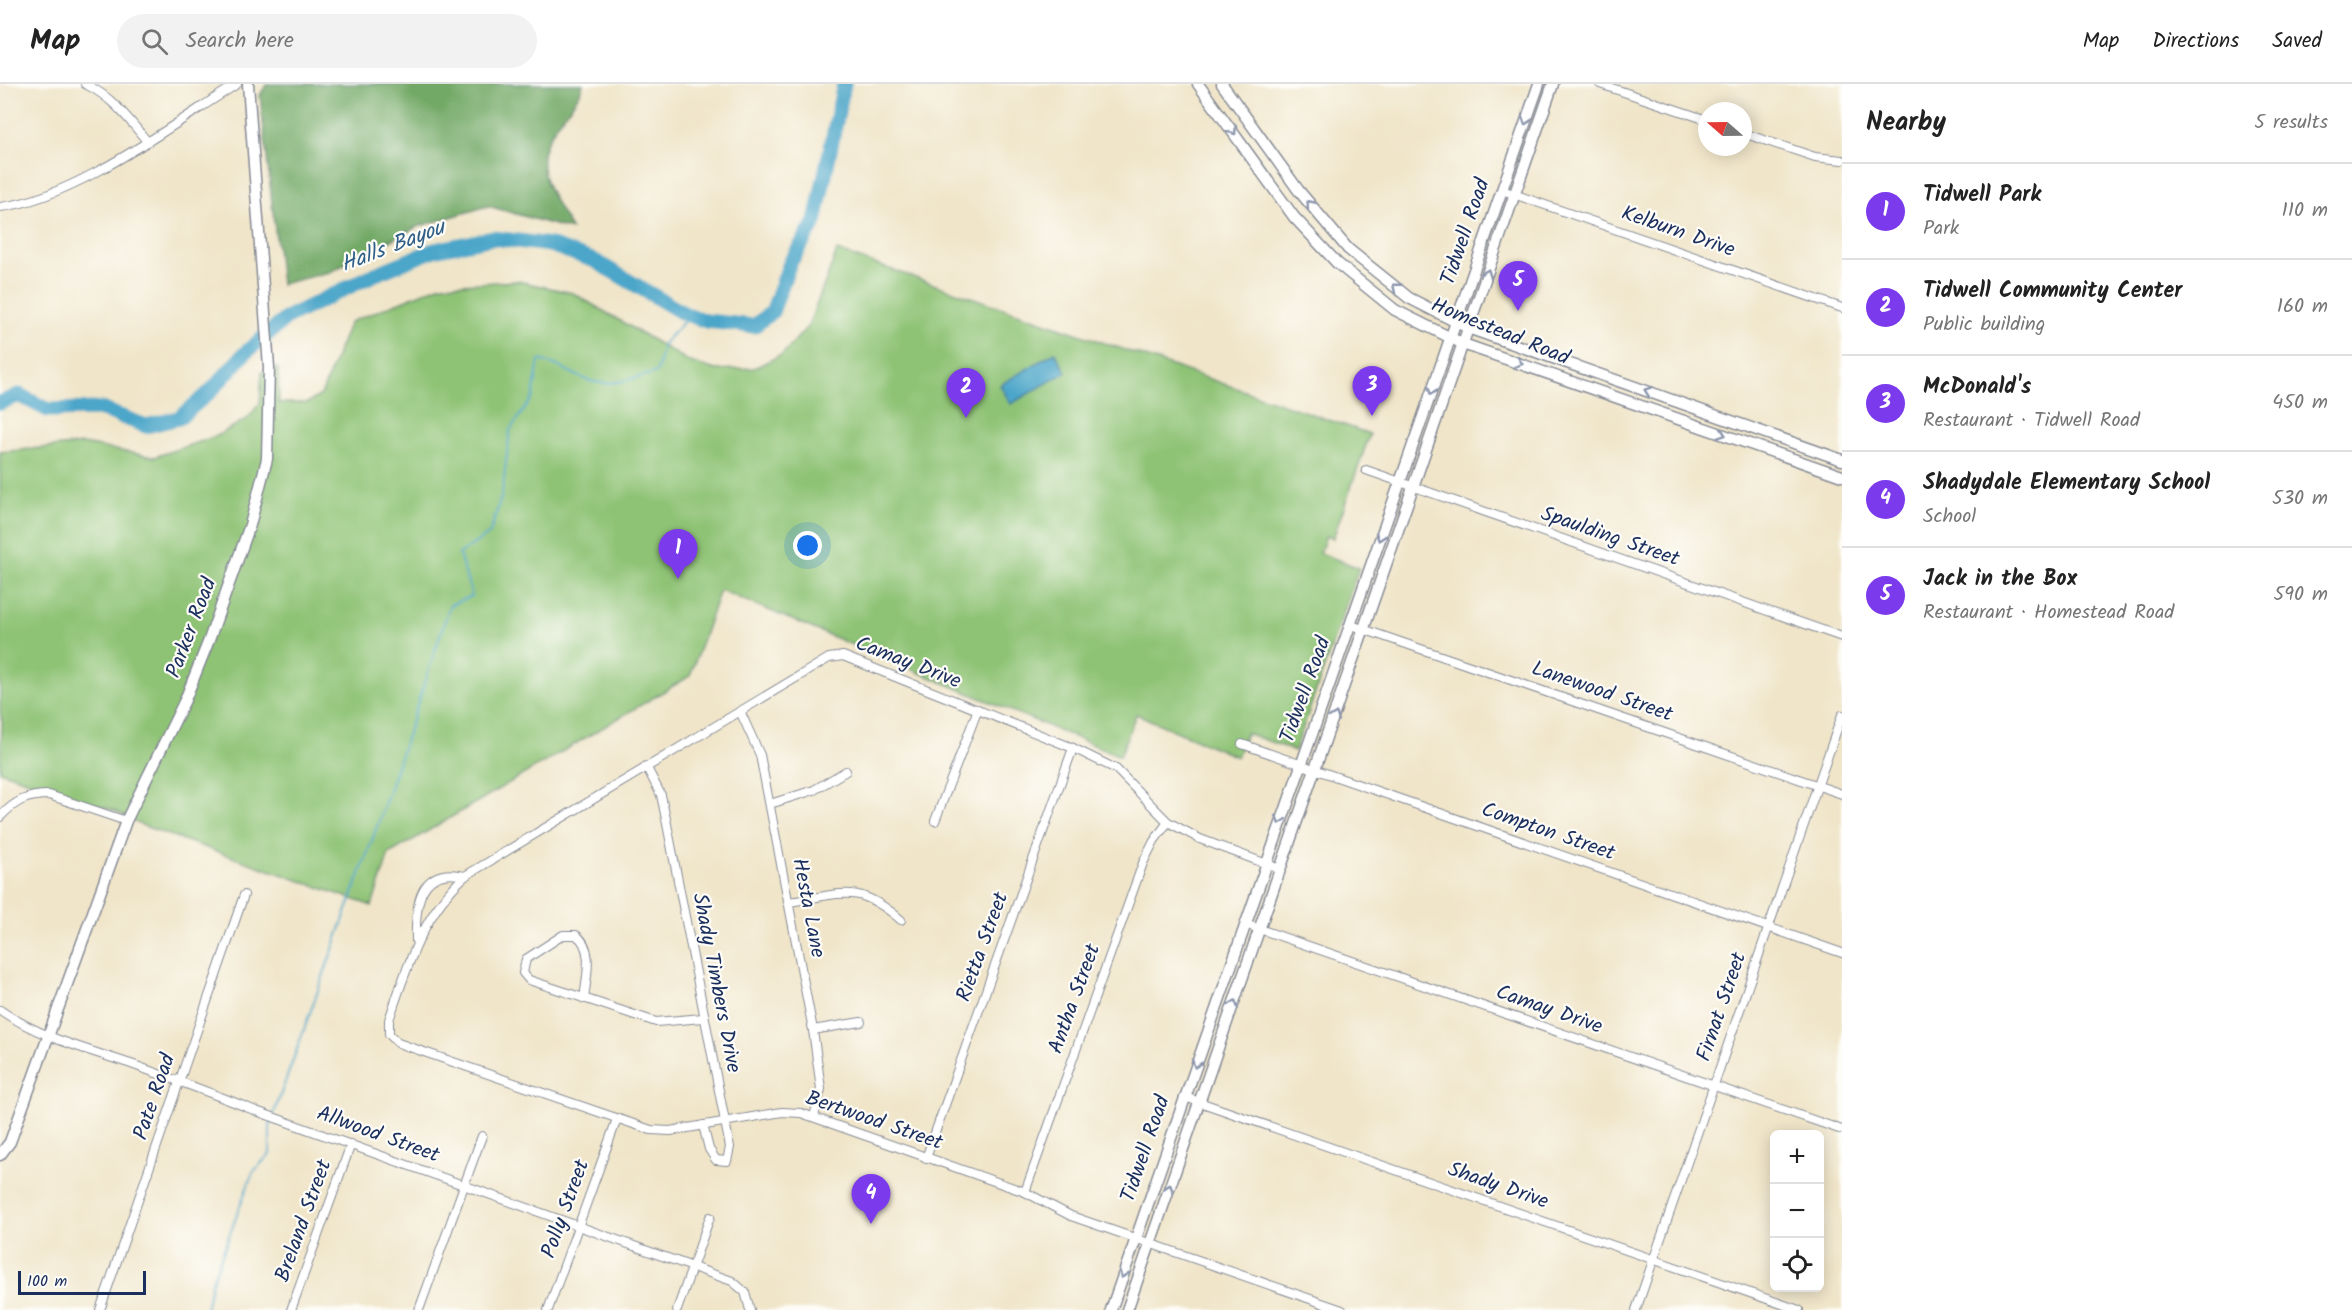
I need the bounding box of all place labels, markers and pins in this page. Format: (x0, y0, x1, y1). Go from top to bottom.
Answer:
pin: 5 (1498, 262, 1538, 311)
pin: 3 (1352, 366, 1392, 416)
pin: 2 (946, 368, 986, 418)
pin: 1 (658, 530, 698, 579)
pin: 4 (852, 1174, 890, 1224)

